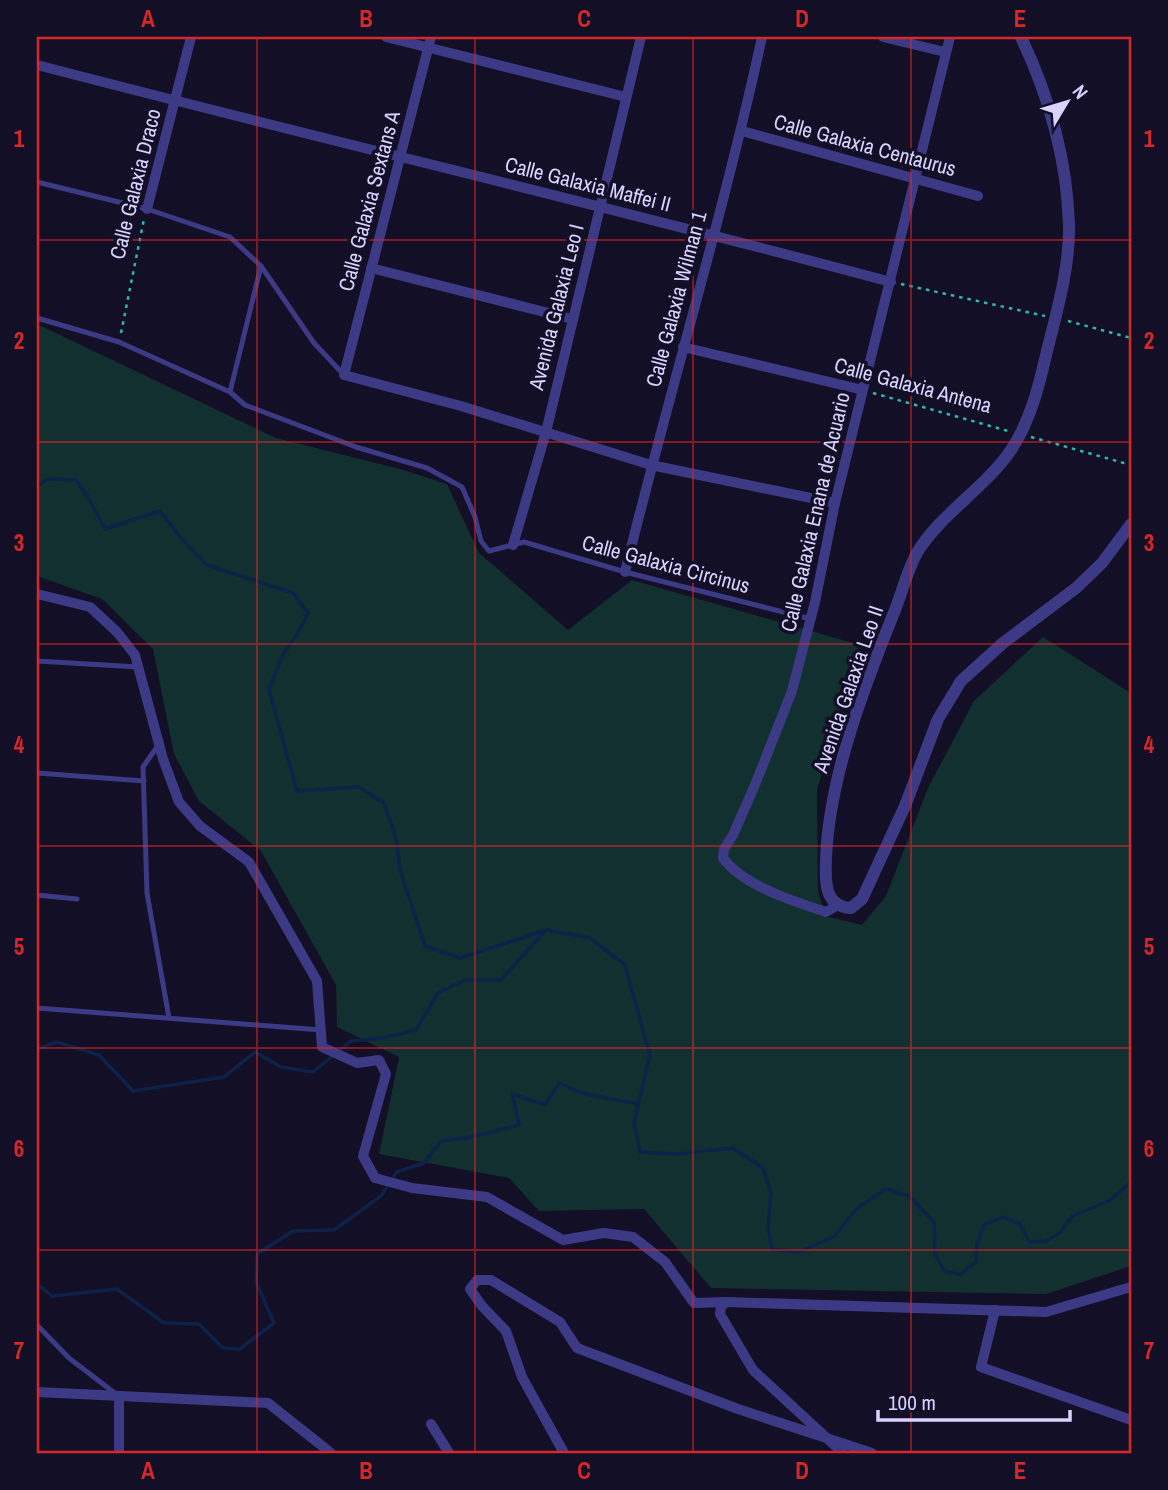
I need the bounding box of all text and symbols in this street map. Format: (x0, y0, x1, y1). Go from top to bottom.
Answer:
text: A (141, 3, 155, 34)
text: B (359, 3, 373, 34)
text: C (577, 3, 591, 34)
text: D (795, 3, 809, 34)
text: E (1014, 3, 1026, 34)
north arrow (1032, 66, 1102, 136)
text: N (1067, 79, 1094, 104)
street label: Calle Galaxia Draco (102, 106, 168, 262)
street label: Calle Galaxia Sextans A (331, 107, 407, 294)
street label: Calle Galaxia Centaurus (771, 107, 959, 183)
text: 1 (14, 123, 25, 154)
text: 1 (1144, 123, 1155, 154)
street label: Calle Galaxia Maffei II (502, 149, 674, 219)
street label: Calle Galaxia Wilman 1 (639, 207, 714, 390)
street label: Avenida Galaxia Leo I (521, 221, 591, 394)
text: 2 (14, 325, 24, 356)
text: 2 (1144, 325, 1154, 356)
street label: Calle Galaxia Antena (831, 350, 995, 420)
street label: Calle Galaxia Enana de Acuario (773, 389, 857, 635)
text: 3 (14, 527, 24, 558)
text: 3 (1144, 527, 1154, 558)
street label: Calle Galaxia Circinus (579, 528, 753, 600)
street label: Avenida Galaxia Leo II (805, 602, 890, 777)
text: 4 (14, 729, 25, 760)
text: 4 (1144, 729, 1155, 760)
text: 5 (14, 931, 24, 962)
text: 5 (1144, 931, 1154, 962)
text: 6 (14, 1133, 24, 1164)
text: 6 (1144, 1133, 1154, 1164)
text: 7 (14, 1335, 24, 1366)
text: 7 (1144, 1335, 1154, 1366)
scale bar (878, 1378, 1070, 1422)
text: 100 m (888, 1388, 936, 1417)
text: A (141, 1455, 155, 1486)
text: B (359, 1455, 373, 1486)
text: C (577, 1455, 591, 1486)
text: D (795, 1455, 809, 1486)
text: E (1014, 1455, 1026, 1486)

